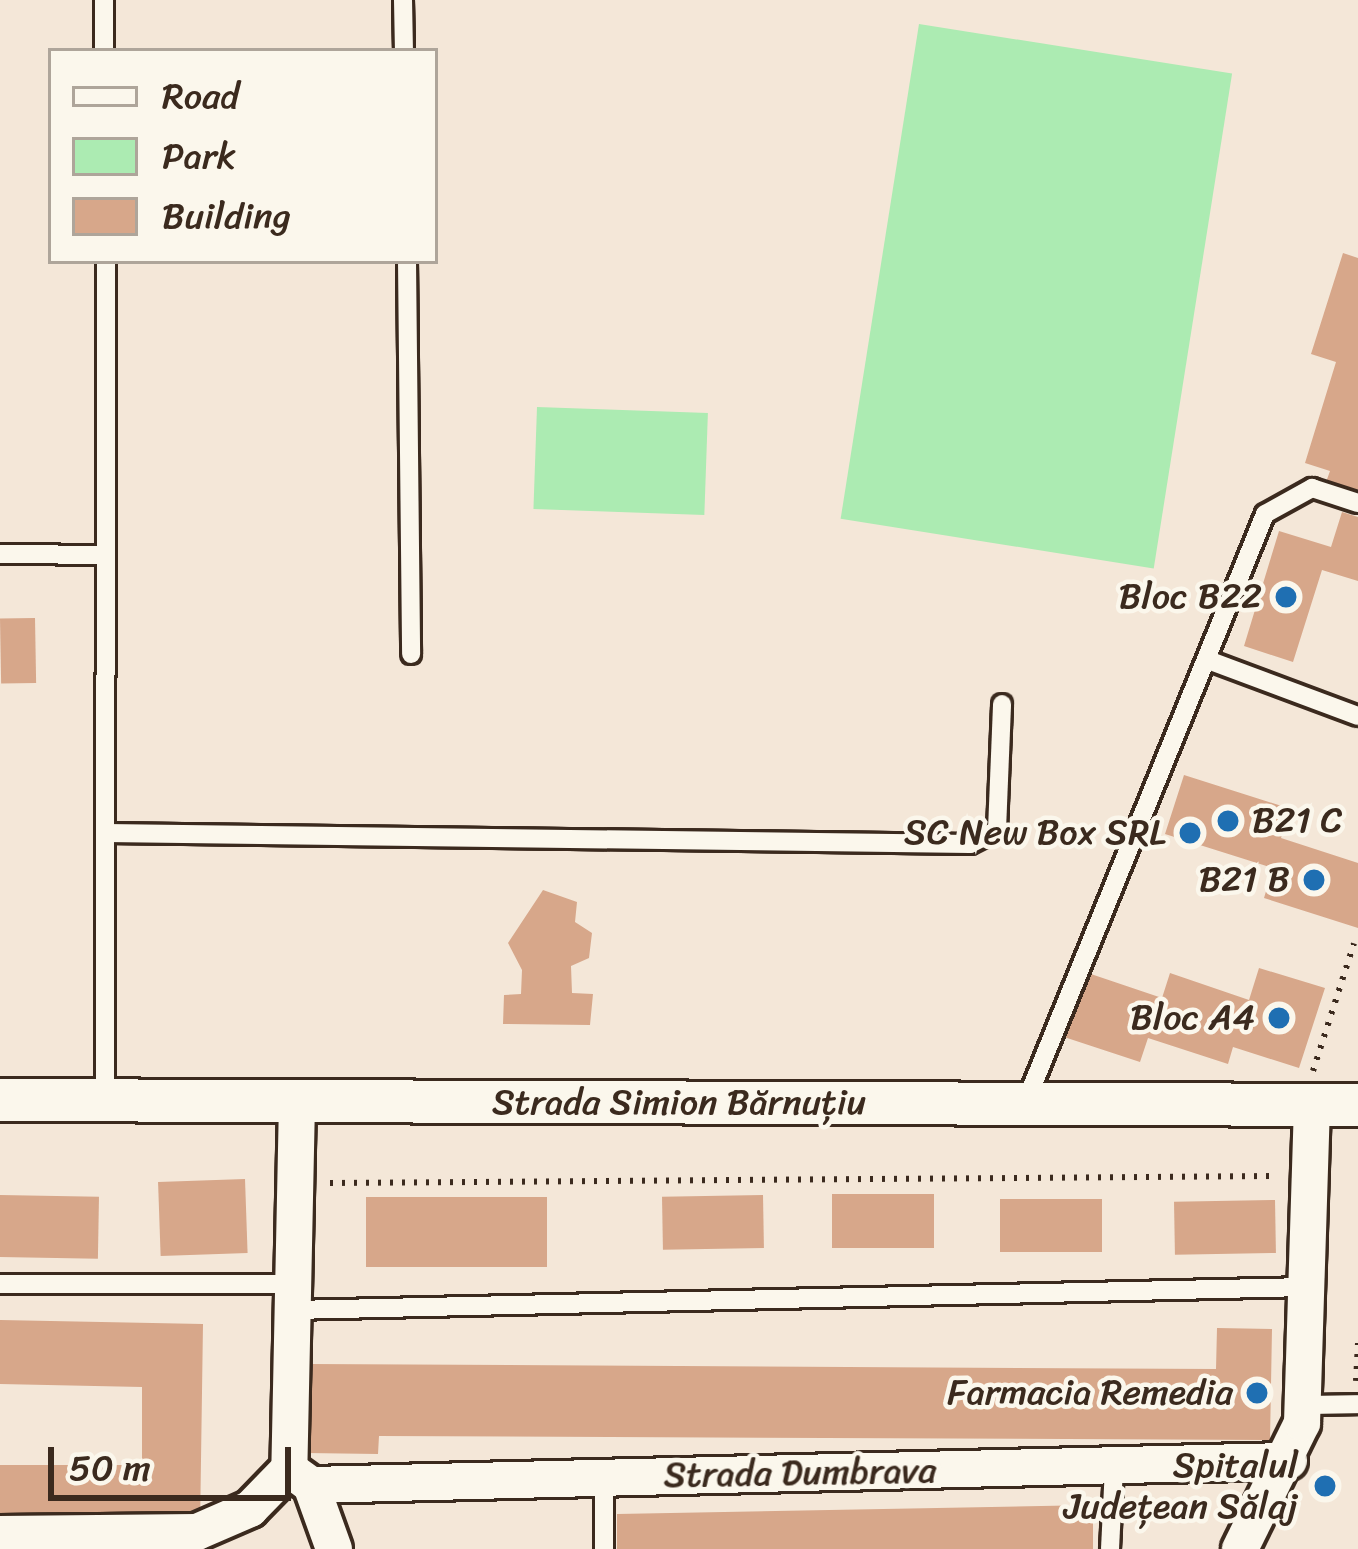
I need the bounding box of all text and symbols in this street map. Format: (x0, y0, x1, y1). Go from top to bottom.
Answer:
legend (48, 48, 438, 264)
text: Road (162, 64, 239, 128)
text: Park (162, 124, 236, 188)
text: Building (162, 184, 291, 248)
place label: Bloc B22 (1119, 575, 1262, 619)
marker: Bloc B22 (1273, 584, 1299, 610)
place label: B21 C (1252, 799, 1343, 843)
marker: B21 C (1215, 808, 1241, 834)
place label: SC New Box SRL (904, 811, 1166, 855)
marker: SC New Box SRL (1177, 820, 1203, 846)
place label: B21 B (1199, 858, 1290, 902)
marker: B21 B (1301, 867, 1327, 893)
place label: Bloc A4 (1130, 996, 1255, 1040)
marker: Bloc A4 (1266, 1005, 1292, 1031)
street label: Strada Simion Bărnuțiu (492, 1081, 866, 1125)
place label: Farmacia Remedia (946, 1371, 1233, 1415)
marker: Farmacia Remedia (1244, 1380, 1270, 1406)
scale bar (54, 1423, 297, 1497)
text: 50 m (69, 1436, 151, 1500)
place label: Spitalul Județean Sălaj (1064, 1443, 1298, 1528)
street label: Strada Dumbrava (663, 1449, 937, 1497)
marker: Spitalul Județean Sălaj (1309, 1470, 1341, 1502)

